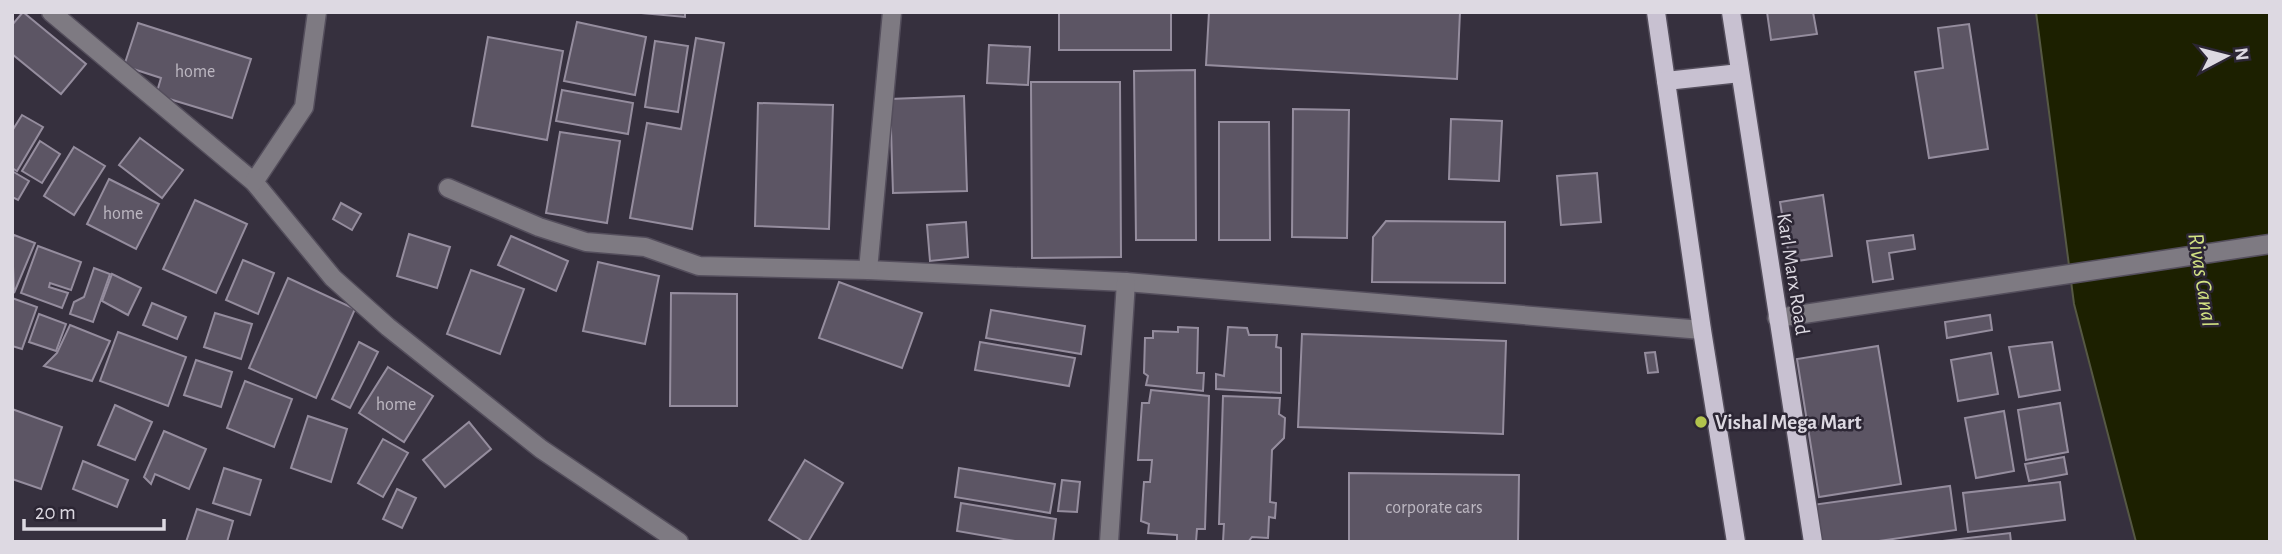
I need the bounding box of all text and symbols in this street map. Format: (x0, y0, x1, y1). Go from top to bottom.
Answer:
north arrow (2191, 21, 2261, 91)
text: N (2231, 46, 2252, 62)
house number: home (175, 63, 215, 81)
house number: home (103, 205, 143, 223)
street label: Karl Marx Road (1773, 211, 1813, 337)
water label: Rivas Canal (2183, 231, 2221, 329)
house number: home (376, 396, 416, 414)
place label: Vishal Mega Mart (1715, 412, 1861, 433)
marker: Vishal Mega Mart (1693, 414, 1709, 430)
scale bar (24, 488, 164, 532)
house number: corporate cars (1385, 499, 1483, 517)
text: 20 m (35, 502, 76, 523)

